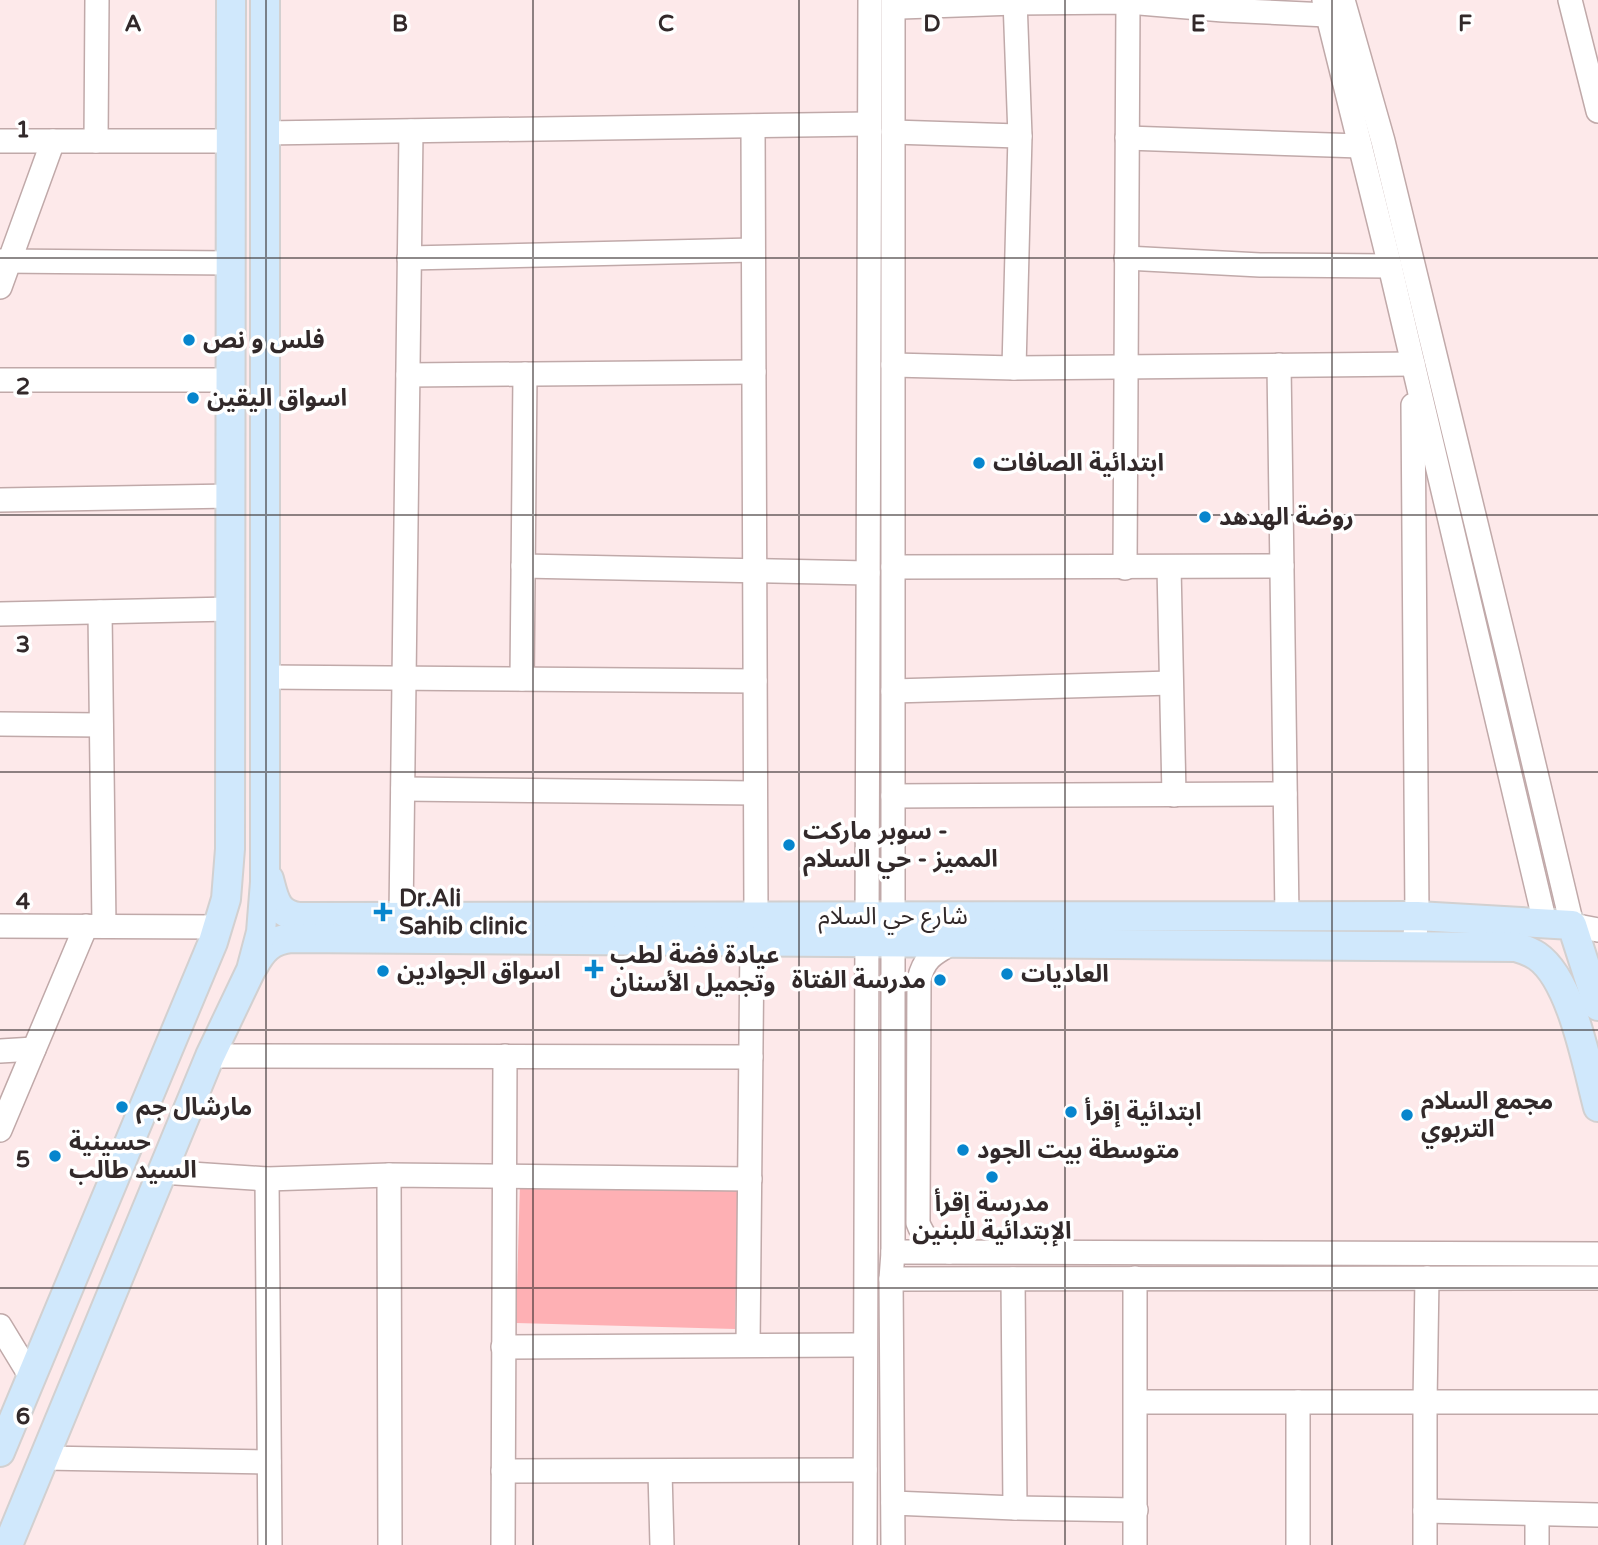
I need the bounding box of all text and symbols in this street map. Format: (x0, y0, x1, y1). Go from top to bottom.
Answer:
text: A (124, 10, 142, 38)
text: B (392, 10, 408, 38)
text: C (658, 10, 674, 38)
text: D (923, 10, 941, 38)
text: E (1191, 10, 1205, 38)
text: F (1458, 10, 1472, 38)
text: 1 (16, 116, 30, 144)
place label: فلس و نص (203, 326, 325, 355)
marker: فلس و نص (181, 332, 197, 348)
text: 2 (16, 373, 30, 401)
place label: اسواق اليقين (207, 384, 347, 413)
marker: اسواق اليقين (185, 390, 201, 406)
place label: ابتدائية الصافات (993, 449, 1164, 478)
marker: ابتدائية الصافات (971, 455, 987, 471)
place label: روضة الهدهد (1219, 503, 1354, 532)
marker: روضة الهدهد (1197, 509, 1213, 525)
text: 3 (16, 631, 30, 659)
place label: سوبر ماركت - المميز - حي السلام (803, 817, 998, 879)
marker: سوبر ماركت - المميز - حي السلام (781, 837, 797, 853)
place label: Dr.Ali Sahib clinic (399, 884, 528, 941)
text: 4 (16, 888, 31, 916)
marker: Dr.Ali Sahib clinic (373, 902, 393, 922)
street label: شارع حي السلام (818, 902, 968, 935)
place label: عيادة فضة لطب وتجميل الأسنان (610, 941, 779, 998)
place label: اسواق الجوادين (397, 957, 561, 986)
marker: عيادة فضة لطب وتجميل الأسنان (584, 959, 604, 979)
place label: العاديات (1021, 960, 1109, 989)
marker: اسواق الجوادين (375, 963, 391, 979)
place label: مدرسة الفتاة (792, 966, 926, 995)
marker: العاديات (999, 966, 1015, 982)
marker: مدرسة الفتاة (932, 972, 948, 988)
place label: مجمع السلام التربوي (1421, 1087, 1553, 1149)
place label: مارشال جم (136, 1093, 252, 1124)
place label: ابتدائية إقرأ (1084, 1097, 1202, 1128)
marker: مارشال جم (114, 1099, 130, 1115)
marker: ابتدائية إقرأ (1063, 1104, 1079, 1120)
marker: مجمع السلام التربوي (1399, 1107, 1415, 1123)
place label: حسينية السيد طالب (69, 1128, 197, 1185)
place label: متوسطة بيت الجود (977, 1136, 1179, 1165)
marker: متوسطة بيت الجود (955, 1142, 971, 1158)
text: 5 (16, 1146, 30, 1174)
marker: حسينية السيد طالب (47, 1148, 63, 1164)
marker: مدرسة إقرأ الإبتدائية للبنين (984, 1169, 1000, 1185)
place label: مدرسة إقرأ الإبتدائية للبنين (912, 1188, 1072, 1247)
text: 6 (16, 1403, 30, 1431)

